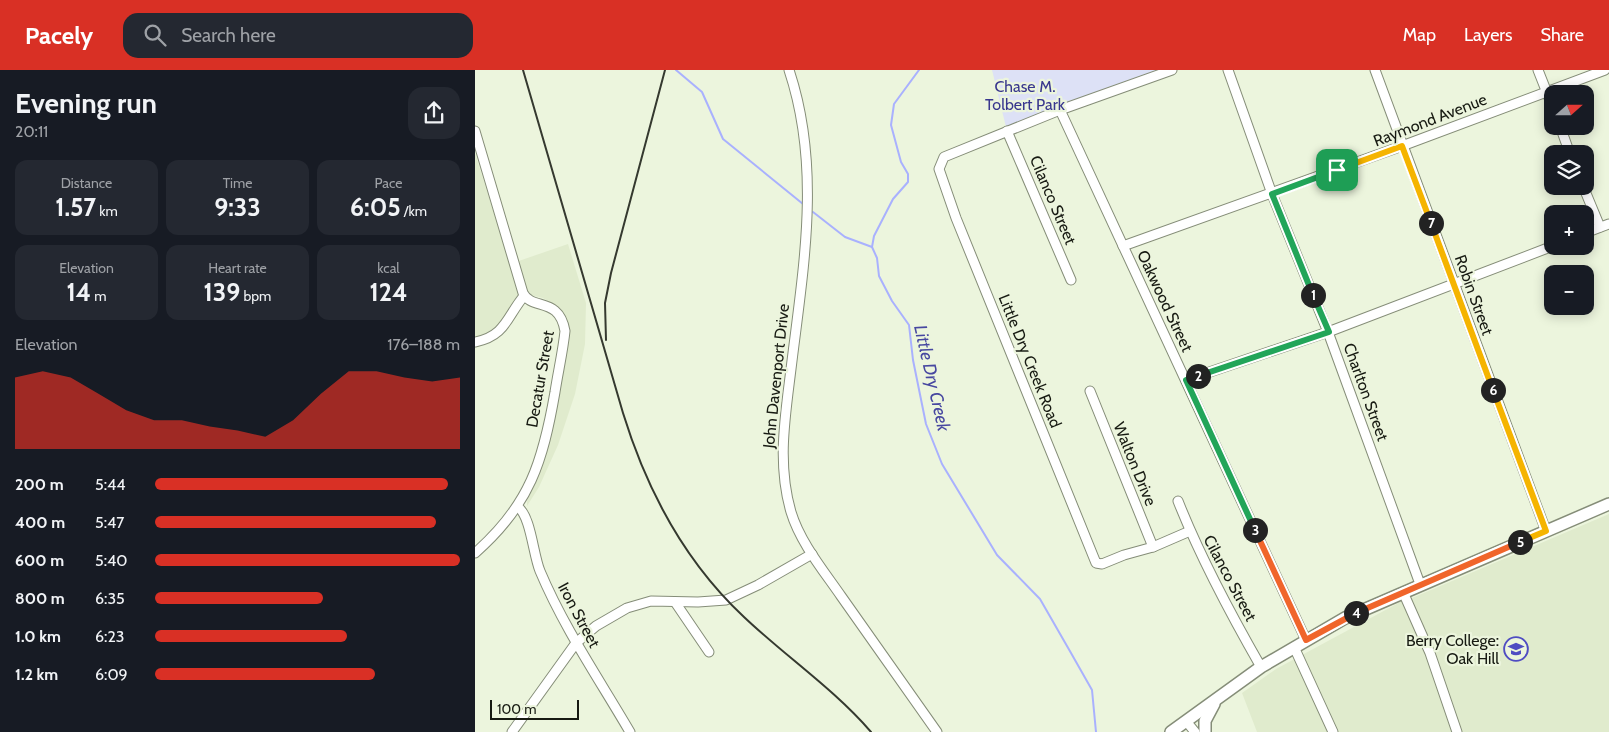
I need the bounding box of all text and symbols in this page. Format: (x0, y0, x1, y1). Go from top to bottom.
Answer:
search box (123, 13, 473, 58)
text: Pacely (25, 21, 93, 50)
icon: search (141, 21, 169, 49)
text: Search here (181, 24, 276, 47)
text: Map (1403, 24, 1436, 46)
text: Layers (1464, 24, 1513, 46)
text: Share (1541, 24, 1584, 46)
park label: Chase M. Tolbert Park (985, 77, 1066, 114)
north arrow (1544, 85, 1594, 135)
map controls (1544, 85, 1594, 315)
text: Evening run (15, 86, 157, 120)
button: share (408, 87, 460, 139)
street label: Raymond Avenue (1371, 90, 1489, 150)
text: 20:11 (15, 122, 48, 141)
button: layers (1544, 145, 1594, 195)
pin (1316, 149, 1358, 191)
street label: Cilanco Street (1026, 153, 1081, 248)
icon: arrive (1323, 156, 1351, 184)
text: Distance (61, 174, 112, 192)
text: Time (223, 174, 252, 192)
text: Pace (375, 174, 402, 192)
text: 1.57 (55, 192, 96, 222)
text: 9:33 (214, 192, 261, 222)
text: 6:05 (350, 192, 401, 222)
text: km (96, 202, 118, 220)
text: /km (401, 202, 427, 220)
button: + (1544, 205, 1594, 255)
pin: 7 (1419, 210, 1443, 236)
text: 7 (1428, 214, 1435, 232)
street label: Oakwood Street (1133, 247, 1197, 355)
street label: Robin Street (1451, 252, 1498, 338)
text: Elevation (59, 259, 114, 277)
text: Heart rate (208, 259, 267, 277)
text: kcal (377, 259, 400, 277)
button: − (1544, 265, 1594, 315)
text: 14 (66, 277, 91, 307)
text: 139 (204, 277, 240, 307)
text: 124 (370, 277, 407, 307)
pin: 1 (1301, 282, 1325, 308)
text: 1 (1311, 286, 1316, 304)
text: m (91, 287, 107, 305)
text: bpm (240, 287, 271, 305)
street label: Little Dry Creek Road (995, 291, 1065, 431)
street label: John Davenport Drive (759, 303, 793, 450)
water label: Little Dry Creek (909, 323, 955, 435)
street label: Decatur Street (522, 328, 558, 429)
text: Elevation (15, 335, 78, 354)
text: 176–188 m (387, 335, 460, 354)
street label: Charlton Street (1339, 340, 1393, 444)
pin: 2 (1185, 364, 1211, 388)
text: 2 (1195, 367, 1202, 385)
pin: 6 (1481, 378, 1505, 402)
text: 6 (1490, 381, 1497, 399)
street label: Walton Drive (1110, 419, 1160, 509)
text: 200 m (15, 475, 64, 494)
text: 5:44 (95, 475, 125, 494)
text: 400 m (15, 513, 65, 532)
text: 5:47 (95, 513, 124, 532)
pin: 3 (1243, 518, 1267, 542)
text: 3 (1252, 521, 1259, 539)
pin: 5 (1507, 530, 1533, 554)
street label: Cilanco Street (1199, 532, 1261, 625)
text: 5 (1517, 533, 1524, 551)
text: 600 m (15, 551, 64, 570)
text: 5:40 (95, 551, 127, 570)
street label: Iron Street (554, 579, 604, 651)
text: 800 m (15, 589, 65, 608)
text: 6:35 (95, 589, 125, 608)
pin: 4 (1343, 600, 1369, 626)
text: 4 (1352, 604, 1361, 622)
text: 1.0 km (15, 627, 61, 646)
text: 6:23 (95, 627, 124, 646)
place label: Berry College: Oak Hill (1406, 631, 1499, 668)
school or university icon: Berry College: Oak Hill (1503, 636, 1529, 662)
text: 1.2 km (15, 665, 58, 684)
text: 6:09 (95, 665, 128, 684)
scale bar (490, 697, 579, 720)
text: 100 m (497, 700, 537, 718)

